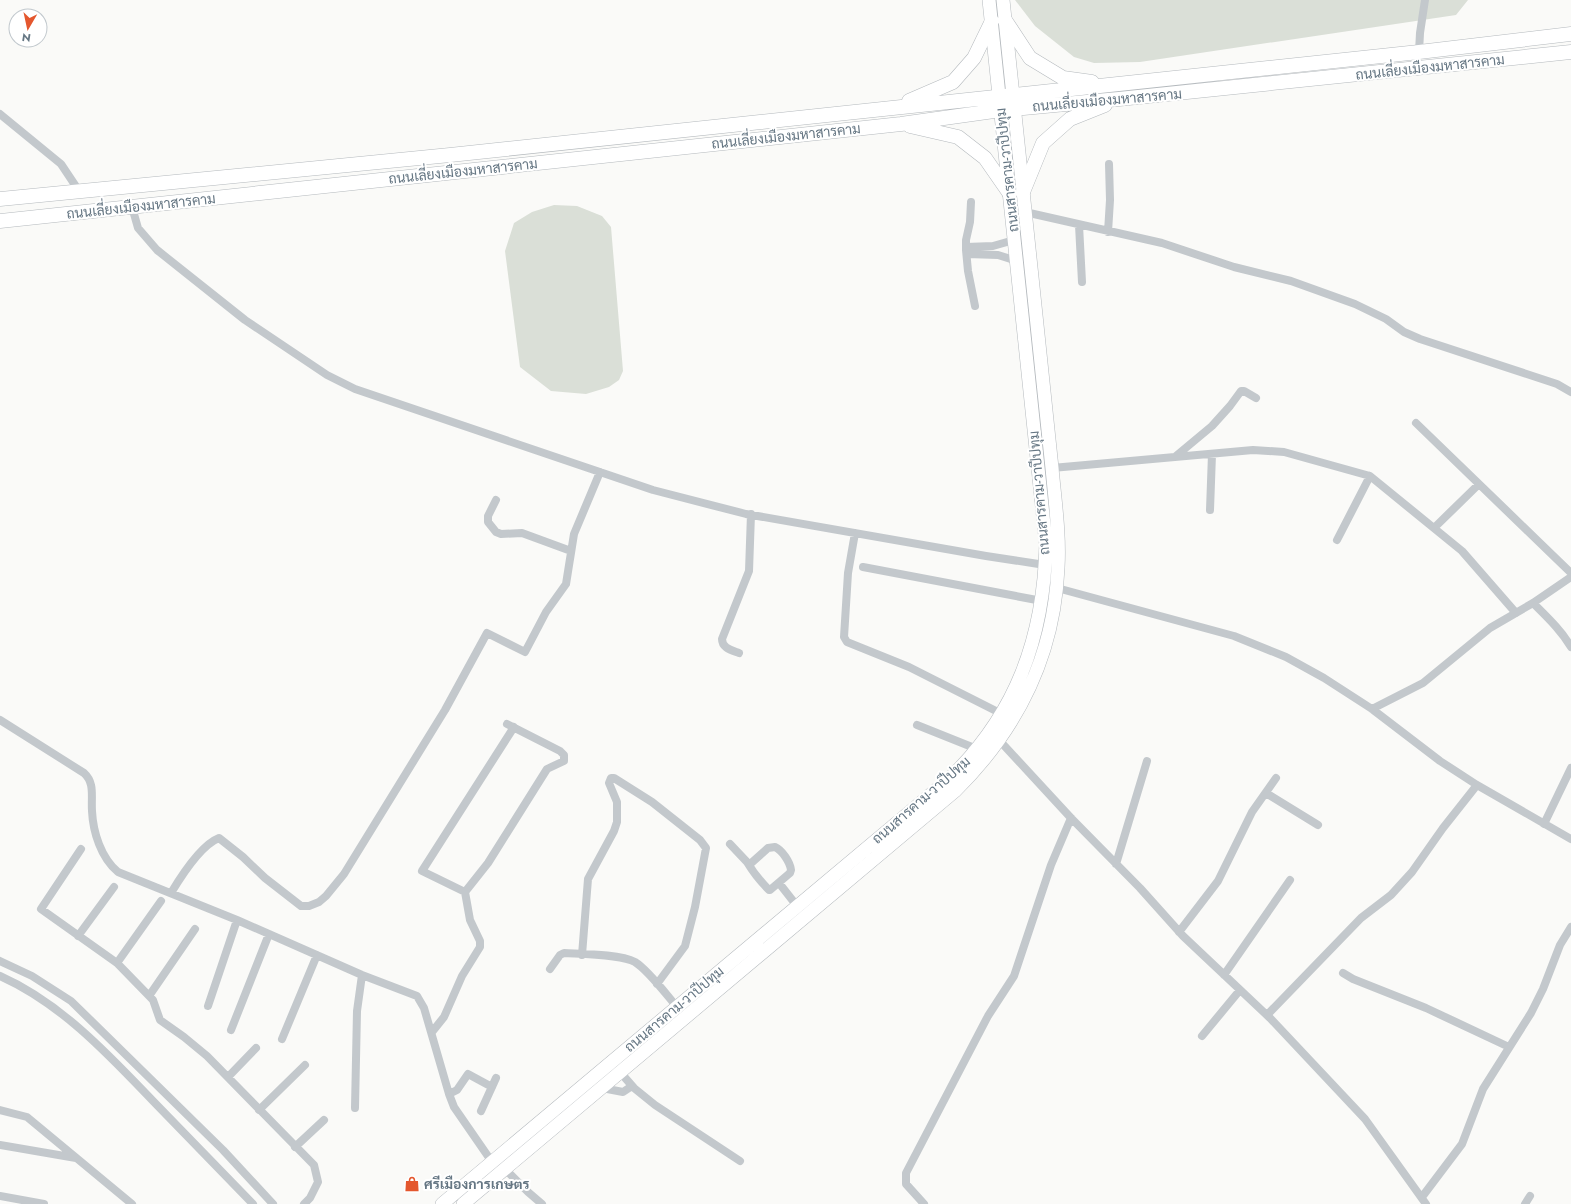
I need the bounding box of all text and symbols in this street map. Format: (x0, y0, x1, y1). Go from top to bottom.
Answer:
north arrow (8, 8, 48, 48)
text: N (21, 29, 32, 46)
street label: ถนนเลี่ยงเมืองมหาสารคาม (1354, 47, 1506, 85)
street label: ถนนเลี่ยงเมืองมหาสารคาม (1031, 82, 1183, 117)
street label: ถนนสารคาม-วาปีปทุม (991, 107, 1023, 233)
street label: ถนนเลี่ยงเมืองมหาสารคาม (710, 116, 862, 154)
street label: ถนนเลี่ยงเมืองมหาสารคาม (387, 151, 539, 189)
street label: ถนนเลี่ยงเมืองมหาสารคาม (65, 186, 217, 224)
street label: ถนนสารคาม-วาปีปทุม (1024, 430, 1054, 556)
street label: ถนนสารคาม-วาปีปทุม (867, 752, 975, 848)
street label: ถนนสารคาม-วาปีปทุม (620, 961, 728, 1057)
place label: ศรีเมืองการเกษตร (424, 1174, 529, 1194)
shop icon: ศรีเมืองการเกษตร (403, 1175, 421, 1193)

